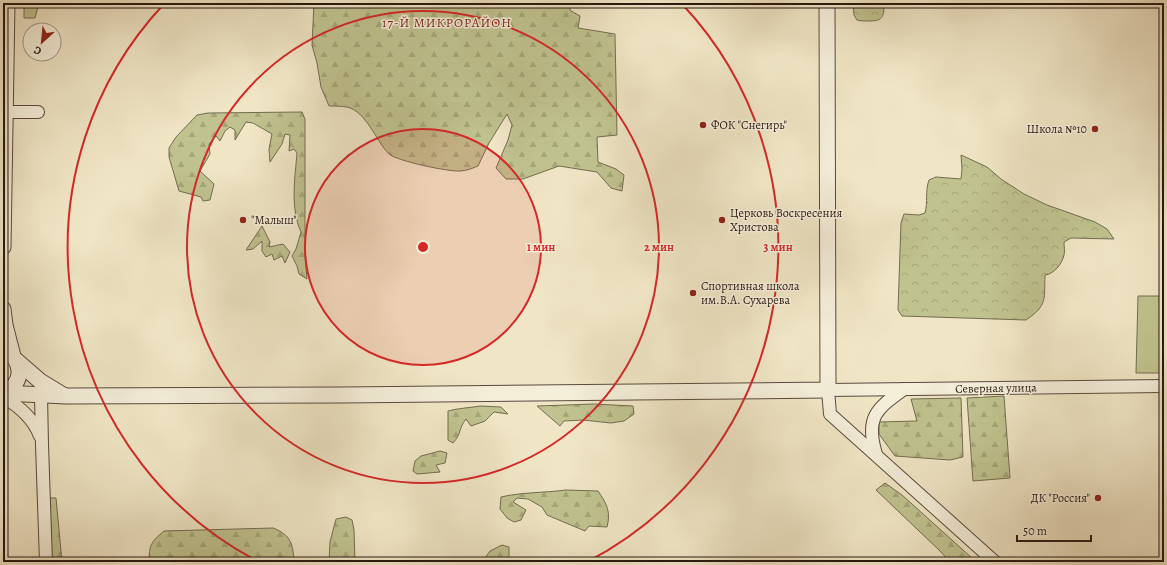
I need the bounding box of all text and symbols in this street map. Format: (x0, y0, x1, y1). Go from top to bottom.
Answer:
district label: 17-Й МИКРОРАЙОН (382, 14, 512, 31)
north arrow (22, 22, 62, 62)
text: С (31, 42, 44, 59)
place label: ФОК "Снегирь" (711, 117, 788, 133)
marker: ФОК "Снегирь" (698, 120, 708, 130)
place label: Школа №10 (1026, 121, 1087, 137)
marker: Школа №10 (1090, 124, 1100, 134)
place label: Церковь Воскресения Христова (730, 205, 843, 235)
place label: "Малыш" (251, 212, 297, 228)
marker: "Малыш" (238, 215, 248, 225)
marker: Церковь Воскресения Христова (717, 215, 727, 225)
text: 1 мин (527, 239, 555, 255)
text: 2 мин (644, 239, 674, 255)
text: 3 мин (763, 239, 793, 255)
centre of rings (416, 240, 430, 254)
place label: Спортивная школа им.В.А. Сухарева (701, 278, 800, 308)
marker: Спортивная школа им.В.А. Сухарева (688, 288, 698, 298)
street label: Северная улица (955, 379, 1037, 397)
place label: ДК "Россия" (1031, 490, 1090, 506)
marker: ДК "Россия" (1093, 493, 1103, 503)
scale bar (1017, 517, 1091, 543)
text: 50 m (1023, 523, 1047, 539)

